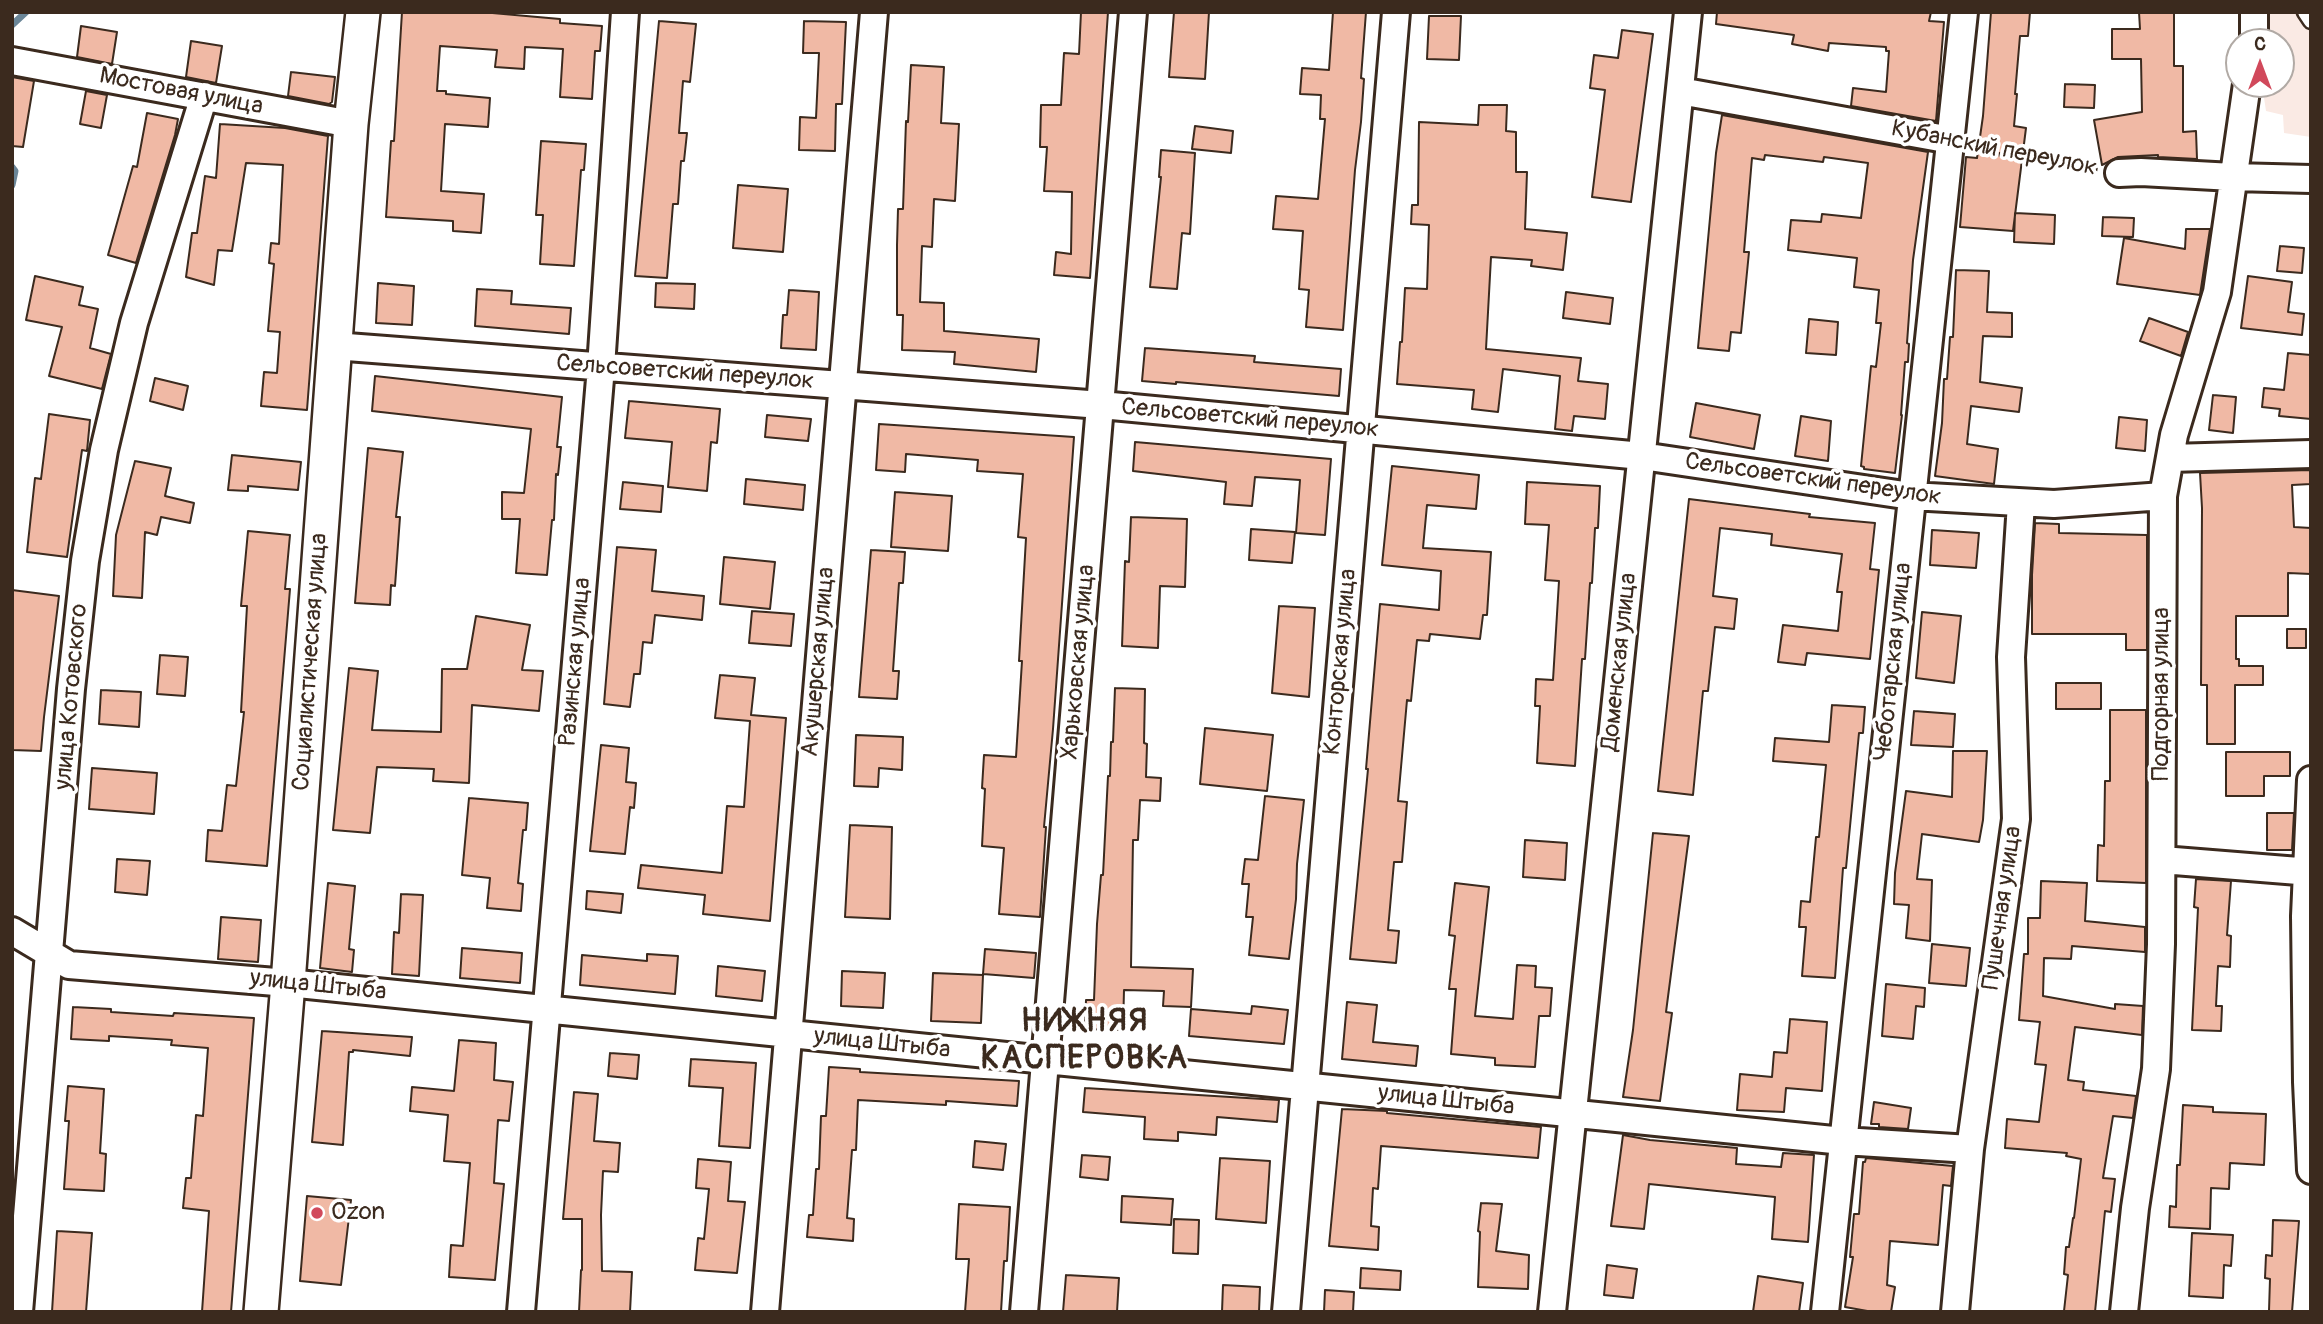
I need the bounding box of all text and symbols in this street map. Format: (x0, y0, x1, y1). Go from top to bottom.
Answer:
north arrow (2225, 28, 2295, 98)
text: С (2254, 32, 2266, 56)
street label: Мостовая улица (97, 62, 265, 122)
street label: Кубанский переулок (1889, 115, 2099, 183)
street label: Сельсоветский переулок (555, 350, 815, 396)
street label: Сельсоветский переулок (1120, 393, 1380, 445)
street label: Сельсоветский переулок (1683, 448, 1943, 512)
street label: Социалистическая улица (288, 532, 334, 792)
street label: Чеботарская улица (1869, 561, 1919, 763)
street label: Харьковская улица (1056, 563, 1102, 761)
street label: Акушерская улица (796, 566, 842, 758)
street label: Конторская улица (1319, 568, 1363, 756)
street label: Доменская улица (1596, 572, 1644, 752)
street label: Разинская улица (554, 576, 598, 748)
street label: улица Котовского (50, 603, 94, 791)
street label: Подгорная улица (2148, 607, 2176, 781)
street label: Пушечная улица (1977, 824, 2029, 992)
street label: улица Штыба (248, 965, 388, 1007)
district label: НИЖНЯЯ КАСПЕРОВКА (982, 1004, 1188, 1079)
street label: улица Штыба (812, 1023, 952, 1065)
street label: улица Штыба (1376, 1080, 1516, 1122)
place label: Ozon (331, 1199, 385, 1227)
marker: Ozon (309, 1205, 325, 1221)

